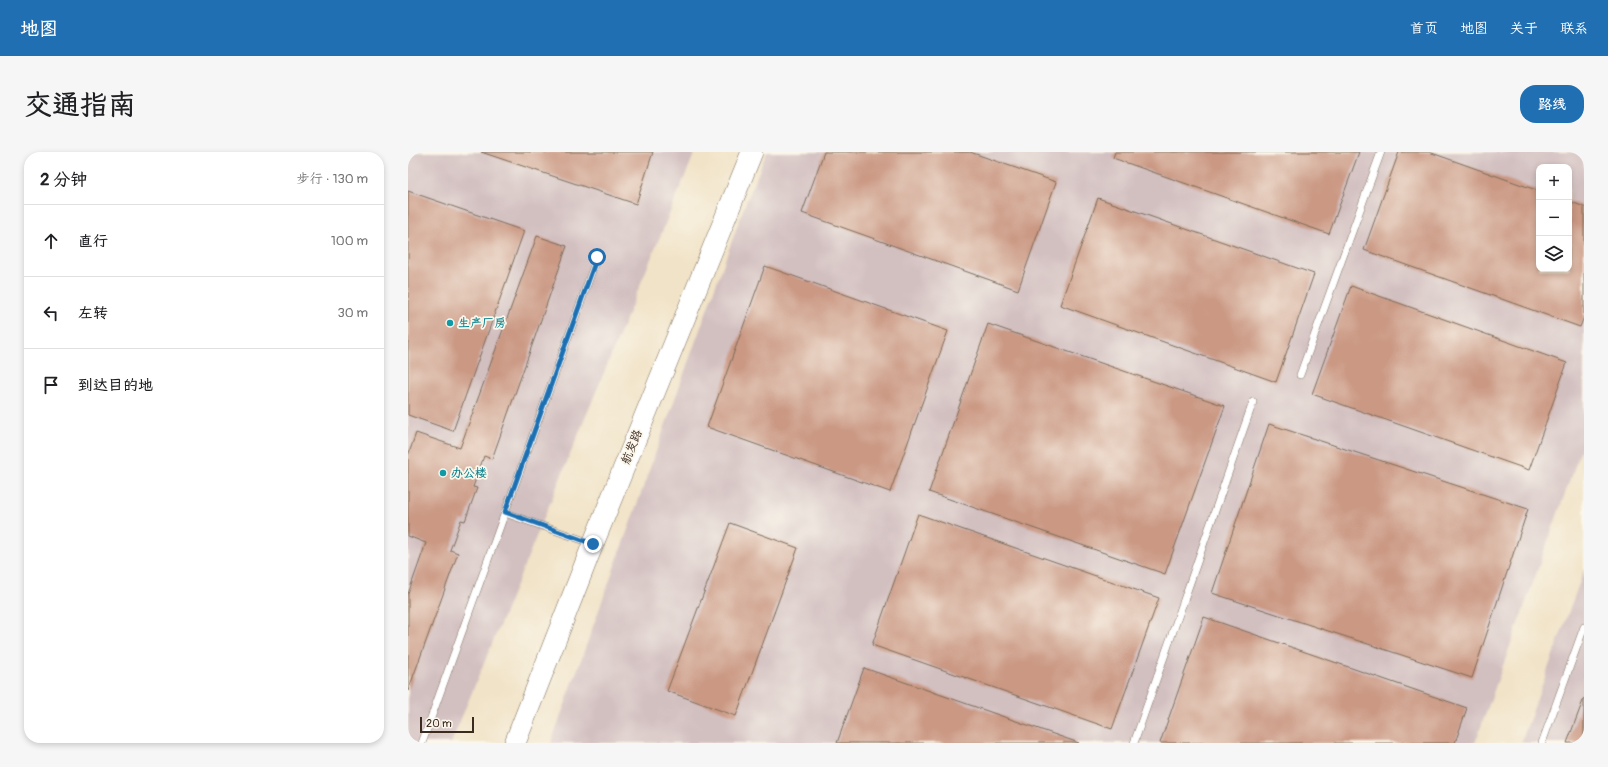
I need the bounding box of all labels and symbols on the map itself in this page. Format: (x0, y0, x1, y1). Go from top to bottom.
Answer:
route start (588, 248, 606, 266)
place label: 生产厂房 (458, 316, 506, 331)
marker: 生产厂房 (445, 318, 455, 328)
street label: 航发路 (618, 427, 646, 467)
place label: 办公楼 (451, 466, 487, 481)
marker: 办公楼 (438, 468, 448, 478)
route end (584, 535, 602, 553)
scale bar (420, 715, 474, 734)

